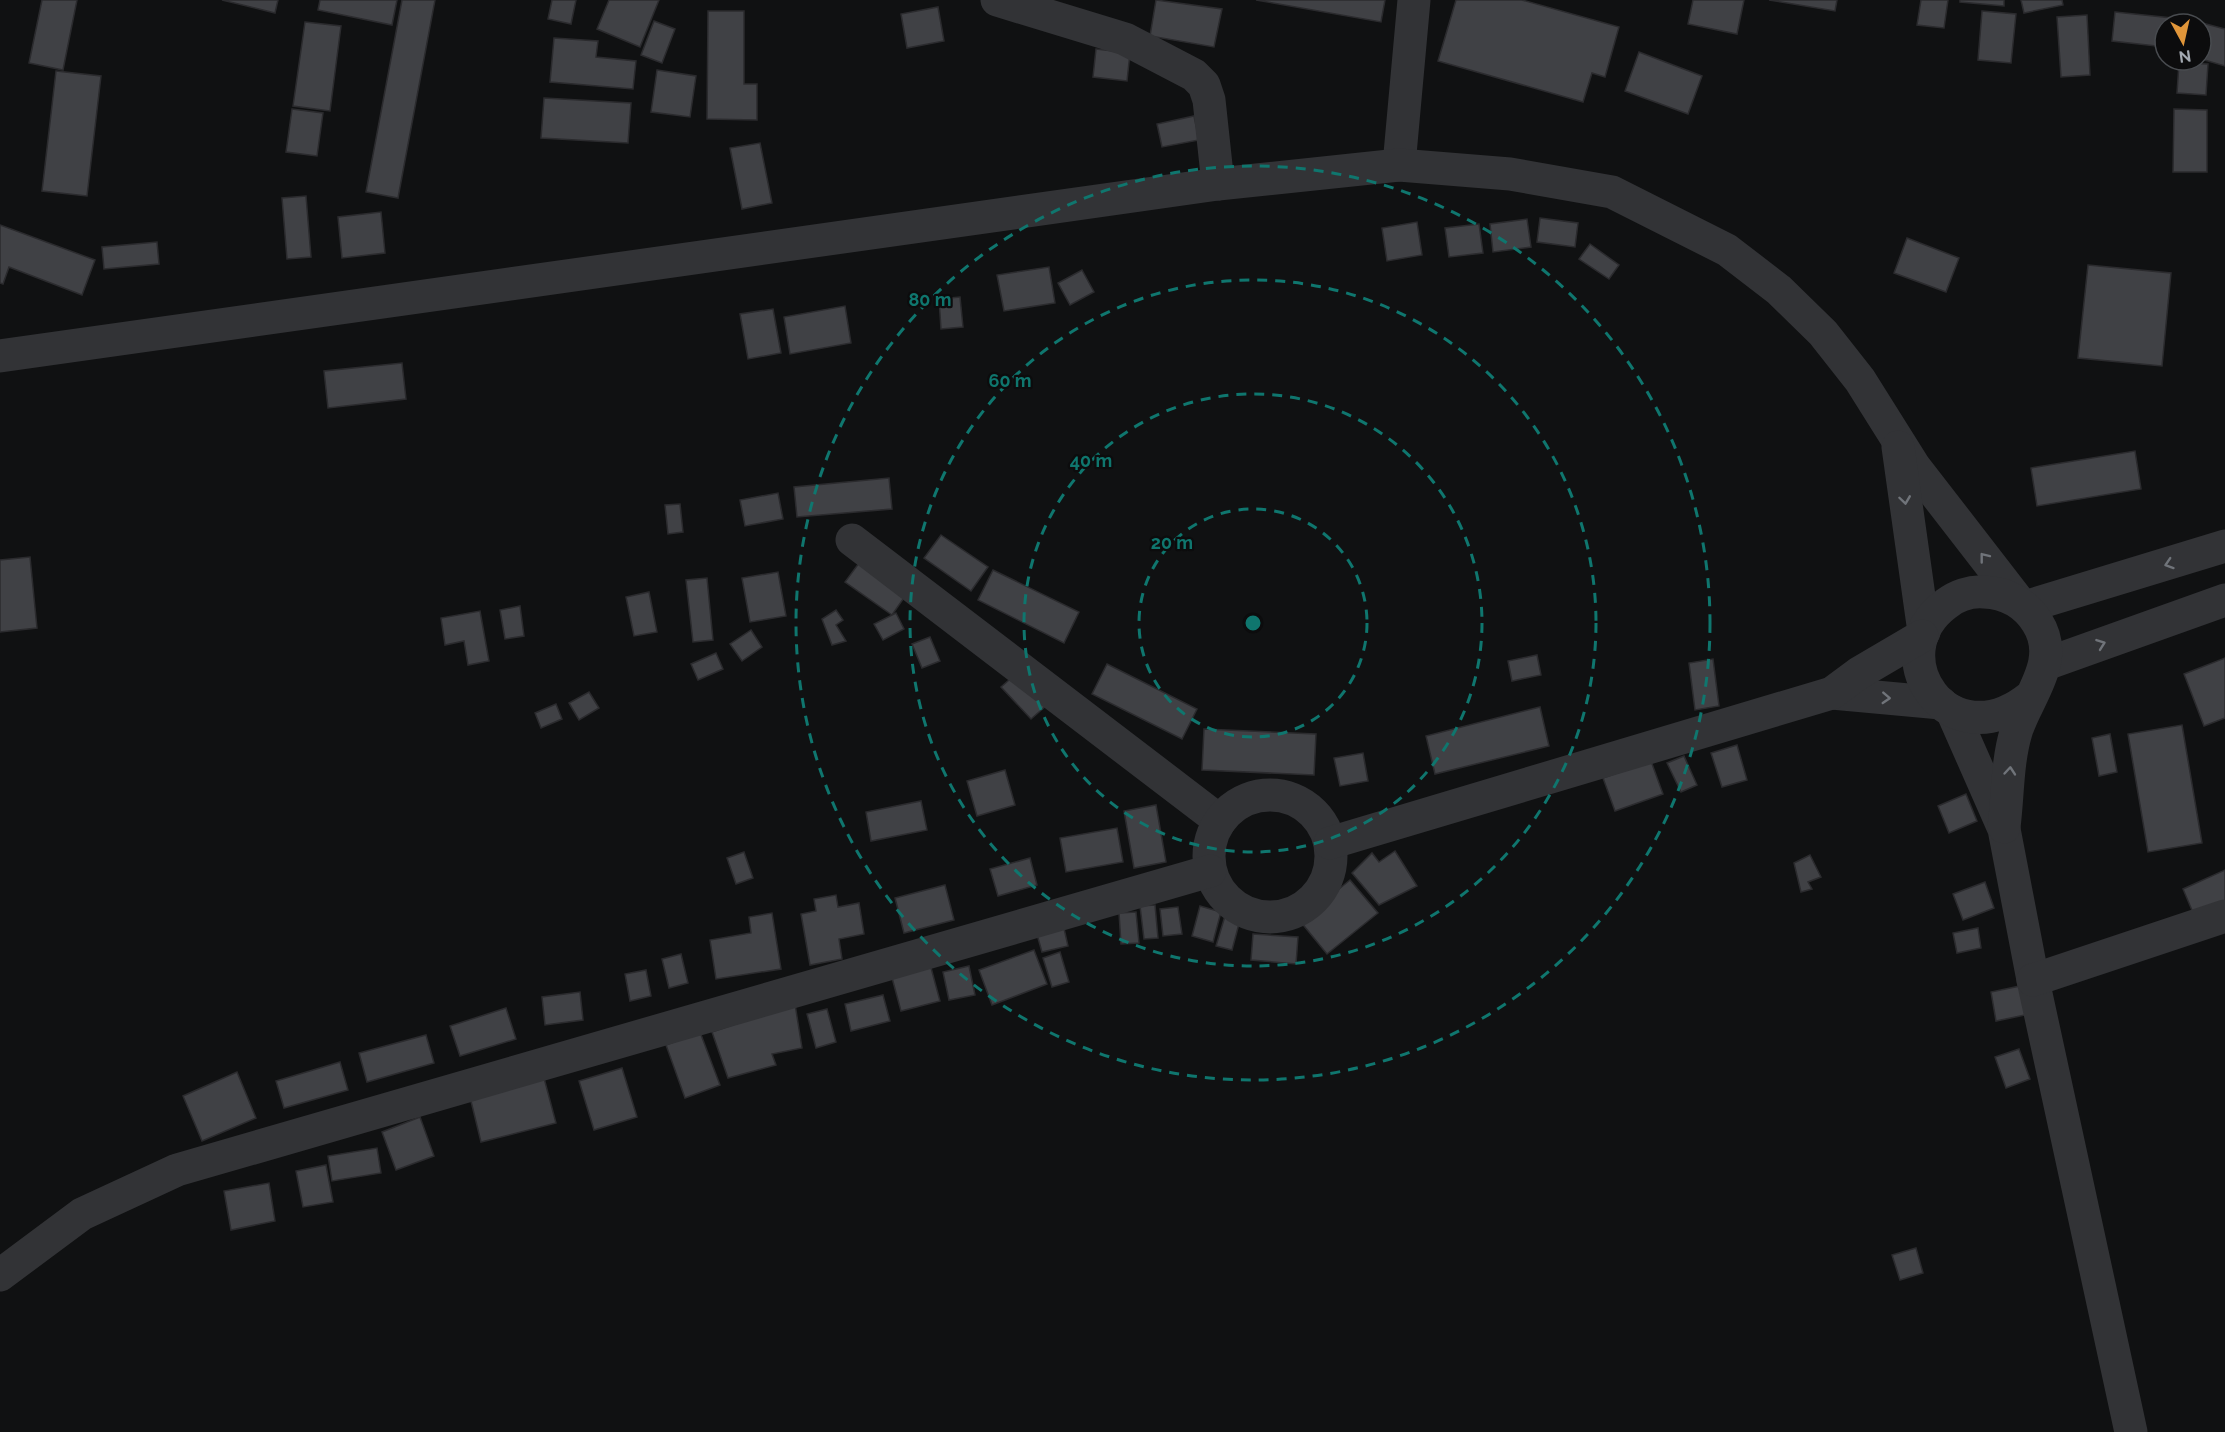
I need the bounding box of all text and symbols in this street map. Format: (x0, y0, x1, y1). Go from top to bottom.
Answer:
north arrow (2153, 12, 2213, 72)
text: N (2178, 46, 2192, 67)
text: 80 m (908, 289, 952, 310)
text: 60 m (988, 370, 1032, 391)
text: 40 m (1070, 450, 1112, 471)
one-way arrow (1899, 495, 1911, 504)
text: 20 m (1151, 532, 1193, 553)
one-way arrow (1981, 553, 1992, 564)
one-way arrow (2164, 556, 2175, 569)
centre of rings (1243, 613, 1263, 633)
one-way arrow (2095, 639, 2106, 651)
one-way arrow (1882, 692, 1891, 705)
one-way arrow (2003, 766, 2016, 775)

